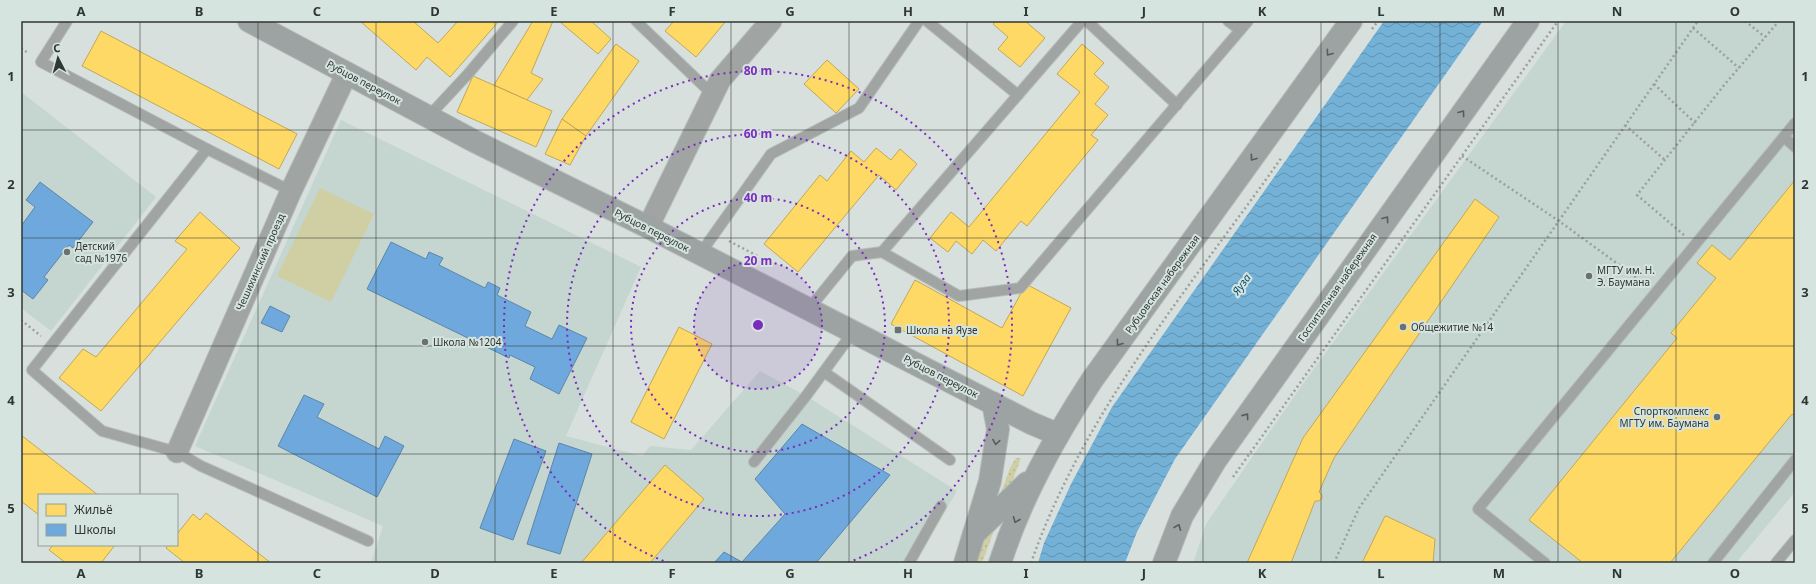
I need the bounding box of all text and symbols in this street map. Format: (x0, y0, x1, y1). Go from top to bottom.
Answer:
text: A (77, 2, 86, 20)
text: B (195, 2, 203, 20)
text: C (313, 2, 321, 20)
text: D (430, 2, 440, 20)
text: E (550, 2, 558, 20)
text: F (668, 2, 676, 20)
text: G (785, 2, 795, 20)
text: H (903, 2, 913, 20)
text: I (1023, 2, 1029, 20)
text: J (1141, 2, 1146, 20)
text: K (1258, 2, 1267, 20)
text: L (1377, 2, 1385, 20)
text: M (1493, 2, 1505, 20)
text: N (1612, 2, 1622, 20)
text: O (1730, 2, 1740, 20)
north arrow (38, 38, 78, 78)
text: С (53, 40, 61, 55)
one-way arrow (1327, 48, 1334, 55)
street label: Рубцов переулок (325, 57, 404, 108)
text: 80 m (744, 62, 772, 79)
text: 1 (7, 67, 15, 85)
text: 1 (1801, 67, 1809, 85)
one-way arrow (1457, 110, 1464, 117)
text: 60 m (744, 125, 772, 142)
one-way arrow (1250, 154, 1257, 161)
text: 2 (7, 175, 15, 193)
text: 2 (1801, 175, 1809, 193)
text: 40 m (744, 189, 772, 206)
street label: Рубцов переулок (612, 205, 692, 255)
street label: Чешихинский проезд (232, 211, 288, 313)
one-way arrow (1381, 216, 1388, 223)
street label: Госпитальная набережная (1294, 230, 1380, 344)
street label: Рубцовская набережная (1122, 232, 1202, 336)
place label: Детский сад №1976 (75, 239, 128, 265)
marker: Детский сад №1976 (62, 247, 72, 257)
text: 20 m (744, 252, 772, 269)
place label: МГТУ им. Н. Э. Баумана (1597, 263, 1655, 289)
water label: Яуза (1228, 270, 1254, 298)
marker: МГТУ им. Н. Э. Баумана (1584, 271, 1594, 281)
text: 3 (7, 283, 15, 301)
text: 3 (1801, 283, 1809, 301)
centre of rings (751, 318, 765, 332)
place label: Общежитие №14 (1411, 320, 1494, 334)
marker: Общежитие №14 (1398, 322, 1408, 332)
place label: Школа на Яузе (906, 323, 978, 337)
marker: Школа на Яузе (893, 325, 903, 335)
place label: Школа №1204 (433, 335, 502, 349)
marker: Школа №1204 (420, 337, 430, 347)
one-way arrow (1116, 339, 1124, 346)
street label: Рубцов переулок (901, 351, 981, 401)
text: 4 (7, 391, 15, 409)
text: 4 (1801, 391, 1809, 409)
place label: Спорткомплекс МГТУ им. Баумана (1620, 404, 1709, 430)
marker: Спорткомплекс МГТУ им. Баумана (1712, 412, 1722, 422)
one-way arrow (1241, 414, 1248, 421)
one-way arrow (992, 439, 1001, 445)
legend (38, 494, 178, 546)
text: 5 (7, 499, 15, 517)
text: 5 (1801, 499, 1809, 517)
text: Жильё (74, 501, 113, 518)
one-way arrow (1013, 516, 1021, 523)
text: Школы (74, 521, 116, 538)
one-way arrow (1173, 523, 1181, 531)
text: A (77, 564, 86, 582)
text: B (195, 564, 203, 582)
text: C (313, 564, 321, 582)
text: D (430, 564, 440, 582)
text: E (550, 564, 558, 582)
text: F (668, 564, 676, 582)
text: G (785, 564, 795, 582)
text: H (903, 564, 913, 582)
text: I (1023, 564, 1029, 582)
text: J (1141, 564, 1146, 582)
text: K (1258, 564, 1267, 582)
text: L (1377, 564, 1385, 582)
text: M (1493, 564, 1505, 582)
text: N (1612, 564, 1622, 582)
text: O (1730, 564, 1740, 582)

